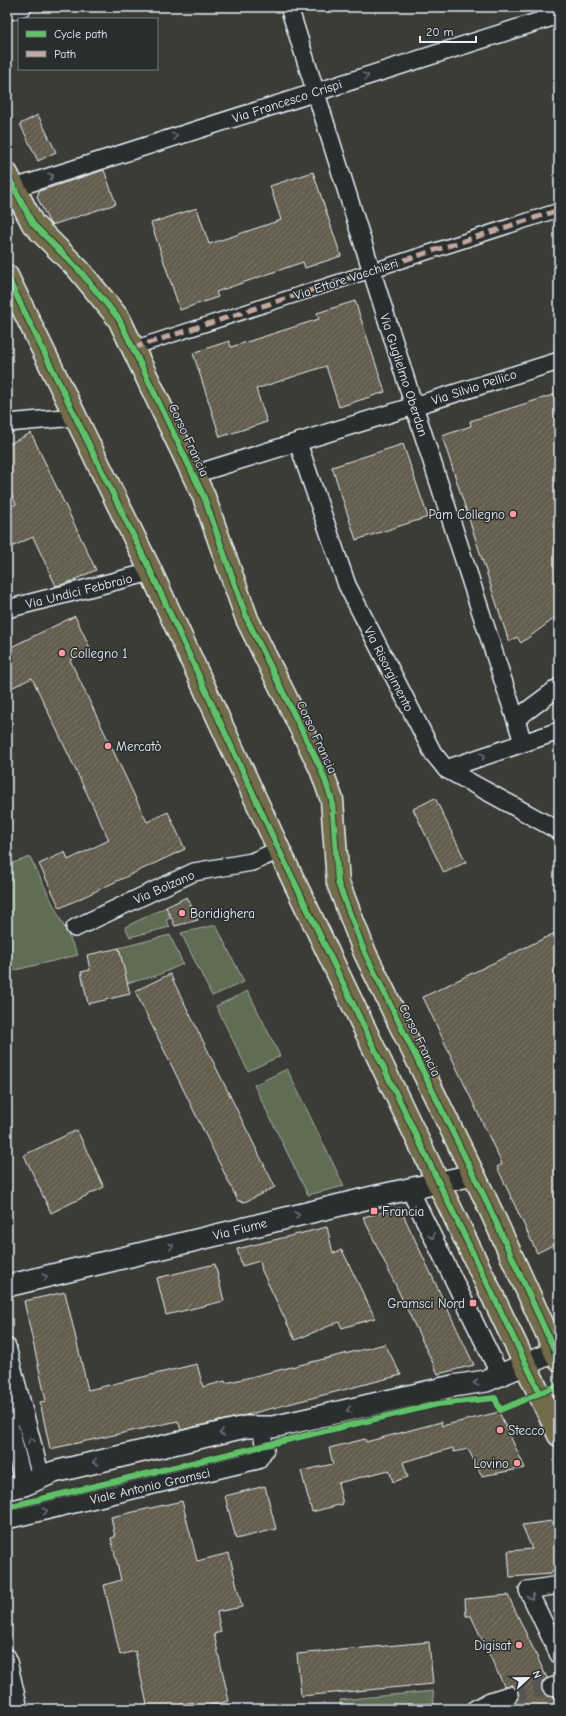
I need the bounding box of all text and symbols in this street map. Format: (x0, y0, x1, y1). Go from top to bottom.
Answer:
legend (18, 18, 158, 70)
scale bar (420, 18, 476, 44)
text: 20 m (426, 25, 454, 39)
text: Cycle path (54, 27, 107, 41)
text: Path (54, 47, 76, 61)
one-way arrow (363, 72, 370, 80)
street label: Via Francesco Crispi (230, 76, 344, 126)
one-way arrow (172, 133, 179, 141)
one-way arrow (48, 172, 55, 181)
street label: Via Ettore Vacchieri (292, 255, 400, 303)
street label: Via Guglielmo Oberdan (377, 312, 431, 438)
street label: Via Silvio Pellico (430, 366, 519, 408)
street label: Corso Francia (166, 401, 212, 479)
place label: Pam Collegno (428, 507, 505, 522)
marker: Pam Collegno (508, 509, 518, 519)
street label: Via Undici Febbraio (24, 570, 134, 611)
street label: Via Risorgimento (361, 624, 417, 714)
place label: Collegno 1 (70, 646, 128, 661)
marker: Collegno 1 (57, 648, 67, 658)
street label: Corso Francia (294, 698, 340, 776)
place label: Mercatò (116, 739, 161, 754)
marker: Mercatò (103, 741, 113, 751)
one-way arrow (479, 753, 486, 761)
street label: Via Bolzano (131, 867, 197, 907)
place label: Boridighera (190, 906, 255, 921)
marker: Boridighera (177, 908, 187, 918)
street label: Corso Francia (396, 1001, 444, 1079)
place label: Francia (382, 1204, 424, 1219)
marker: Francia (369, 1206, 379, 1216)
one-way arrow (294, 1211, 301, 1220)
street label: Via Fiume (211, 1215, 269, 1243)
one-way arrow (427, 1232, 435, 1240)
one-way arrow (167, 1242, 174, 1251)
one-way arrow (41, 1273, 48, 1282)
place label: Gramsci Nord (387, 1296, 465, 1311)
marker: Gramsci Nord (468, 1298, 478, 1308)
one-way arrow (473, 1378, 479, 1387)
one-way arrow (346, 1405, 352, 1413)
place label: Stecco (508, 1423, 545, 1438)
marker: Stecco (495, 1425, 505, 1435)
one-way arrow (219, 1428, 225, 1436)
one-way arrow (27, 1437, 36, 1444)
place label: Lovino (474, 1456, 509, 1471)
one-way arrow (92, 1458, 98, 1466)
marker: Lovino (512, 1458, 522, 1468)
street label: Viale Antonio Gramsci (88, 1465, 212, 1507)
one-way arrow (41, 1507, 48, 1516)
one-way arrow (526, 1593, 534, 1601)
place label: Digisat (474, 1638, 512, 1653)
marker: Digisat (514, 1640, 524, 1650)
north arrow (508, 1658, 548, 1698)
text: N (529, 1669, 544, 1680)

